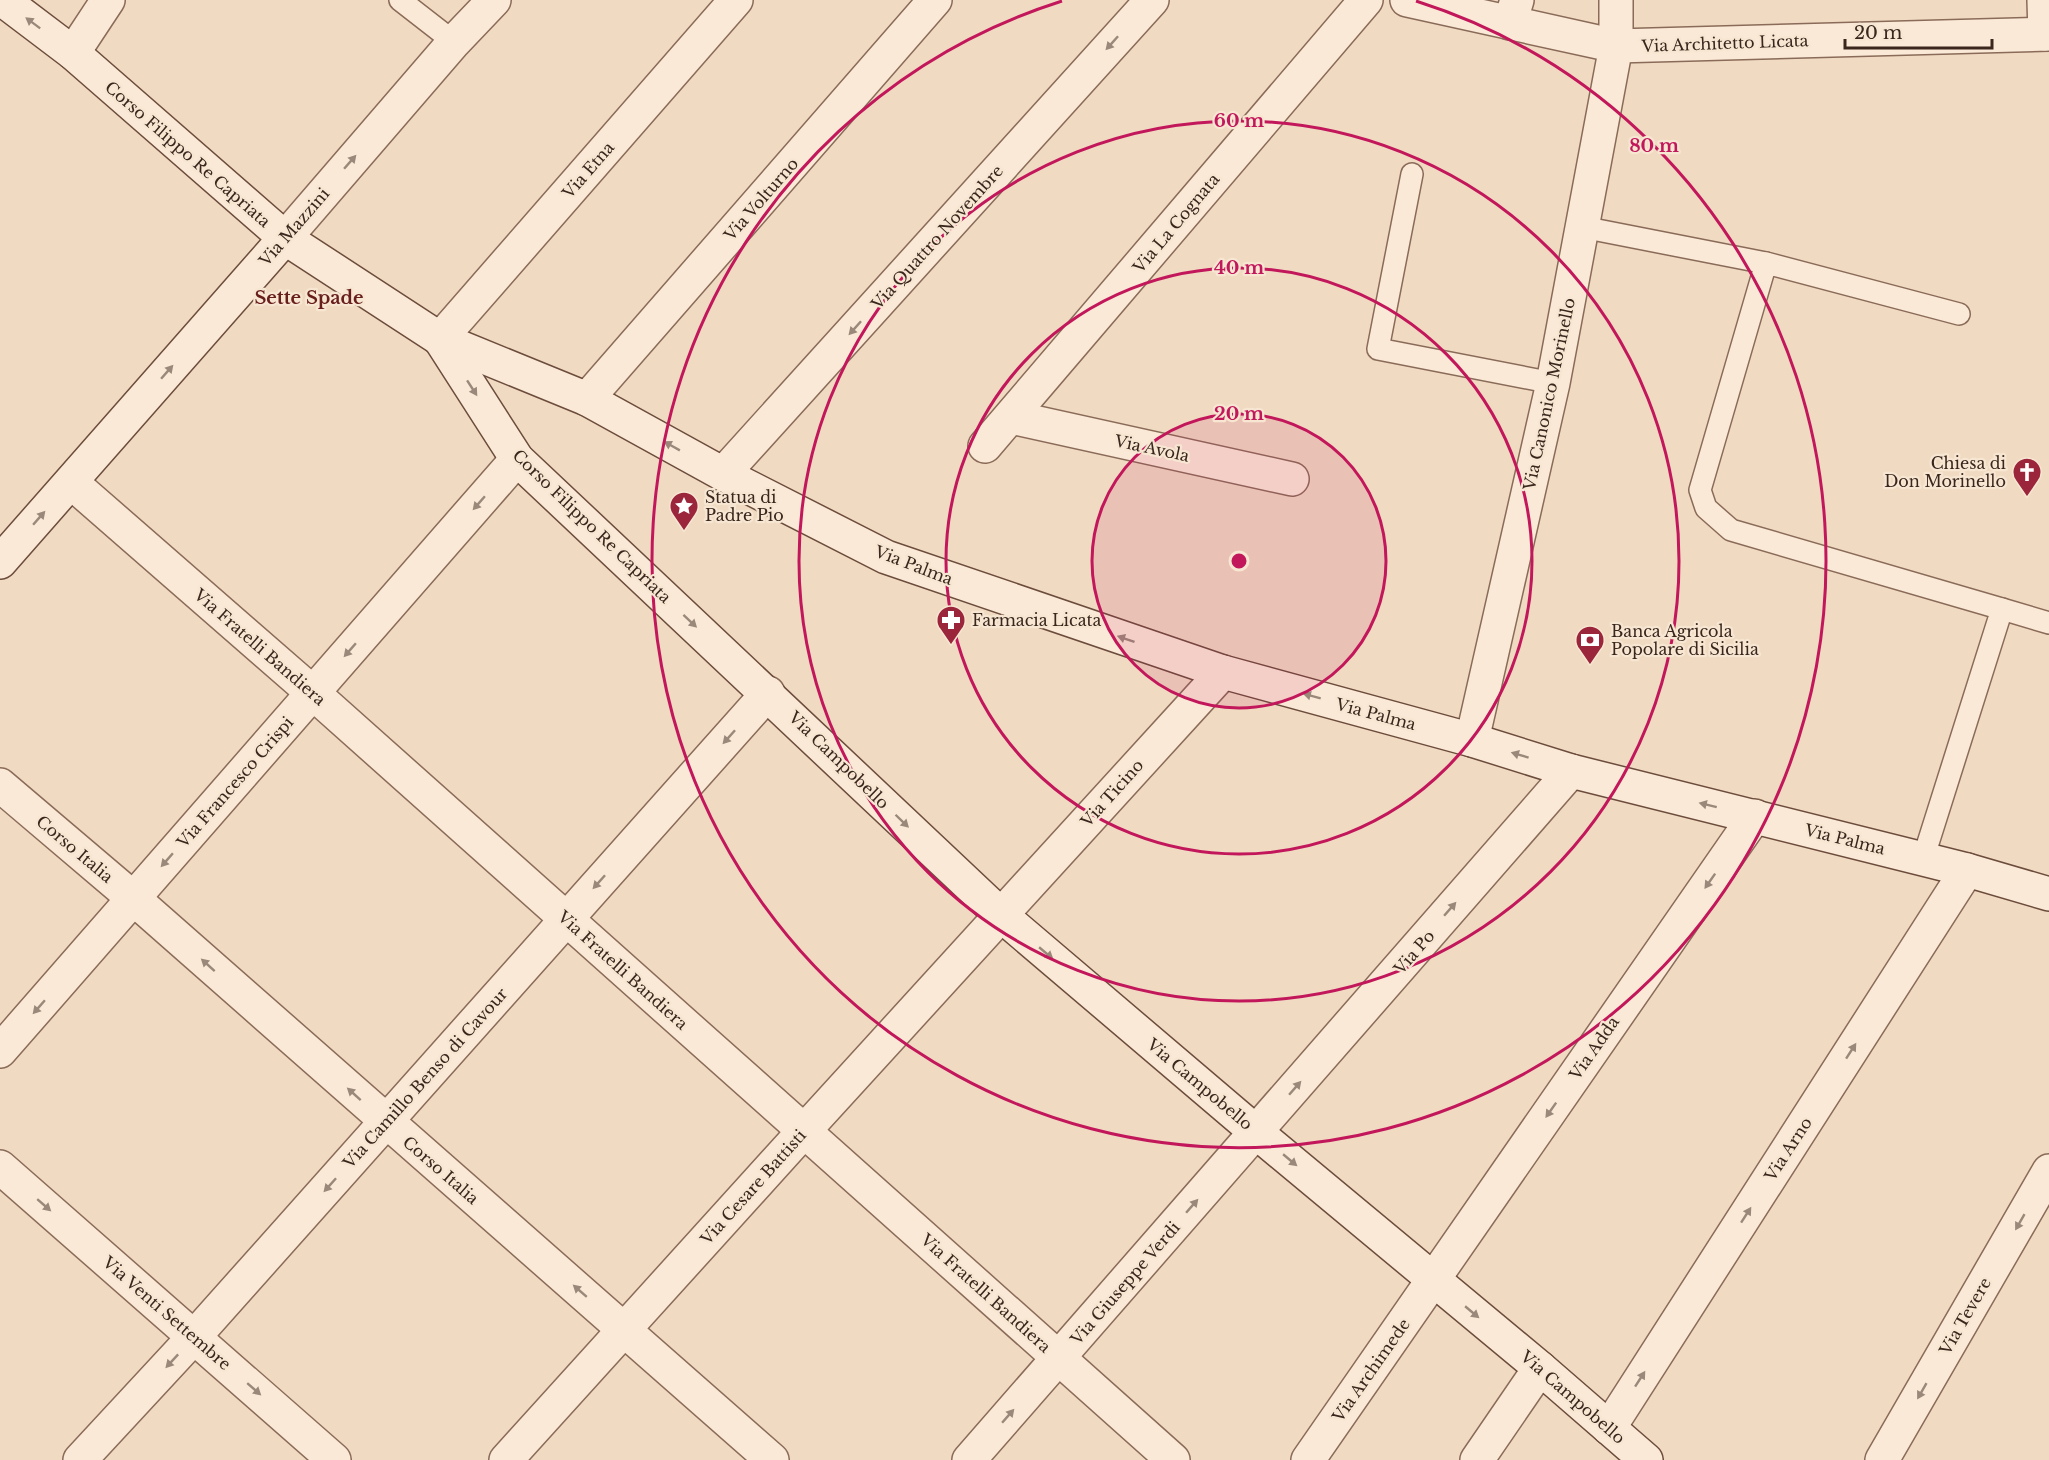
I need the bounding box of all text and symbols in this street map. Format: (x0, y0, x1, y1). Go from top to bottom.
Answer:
scale bar (1845, 12, 1992, 50)
one-way arrow (25, 17, 40, 29)
text: 20 m (1854, 22, 1902, 44)
street label: Via Architetto Licata (1640, 30, 1809, 56)
one-way arrow (1106, 36, 1120, 50)
street label: Corso Filippo Re Capriata (101, 77, 275, 231)
text: 60 m (1214, 110, 1264, 132)
text: 80 m (1629, 135, 1679, 157)
street label: Via Etna (557, 137, 618, 203)
street label: Via Volturno (719, 153, 802, 245)
one-way arrow (344, 154, 357, 170)
street label: Via Quattro Novembre (866, 161, 1007, 314)
street label: Via La Cognata (1128, 169, 1224, 278)
street label: Via Mazzini (254, 183, 334, 271)
text: 40 m (1214, 257, 1264, 279)
district label: Sette Spade (254, 287, 364, 309)
street label: Via Canonico Morinello (1519, 296, 1579, 493)
one-way arrow (849, 320, 862, 335)
one-way arrow (160, 365, 173, 380)
one-way arrow (466, 380, 477, 397)
text: 20 m (1214, 403, 1264, 425)
street label: Via Avola (1112, 430, 1191, 466)
one-way arrow (663, 441, 680, 451)
street label: Corso Filippo Re Capriata (509, 445, 675, 607)
place label: Chiesa di Don Morinello (1884, 453, 2007, 491)
church icon: Chiesa di Don Morinello (2011, 456, 2043, 498)
place label: Statua di Padre Pio (705, 487, 784, 525)
place icon: Statua di Padre Pio (668, 490, 700, 532)
one-way arrow (473, 495, 486, 510)
one-way arrow (32, 511, 45, 526)
street label: Via Palma (871, 541, 956, 589)
centre of rings (1229, 551, 1249, 571)
street label: Via Fratelli Bandiera (189, 584, 330, 710)
pharmacy icon: Farmacia Licata (935, 604, 967, 646)
place label: Farmacia Licata (972, 610, 1102, 630)
one-way arrow (683, 613, 697, 627)
place label: Banca Agricola Popolare di Sicilia (1611, 621, 1759, 659)
bank icon: Banca Agricola Popolare di Sicilia (1574, 624, 1606, 666)
one-way arrow (1117, 633, 1135, 643)
one-way arrow (344, 642, 357, 657)
one-way arrow (1303, 691, 1321, 701)
street label: Via Palma (1333, 693, 1418, 734)
street label: Via Campobello (784, 706, 893, 813)
street label: Via Francesco Crispi (172, 712, 298, 852)
one-way arrow (723, 729, 736, 744)
one-way arrow (1511, 750, 1529, 759)
street label: Via Ticino (1076, 755, 1148, 832)
one-way arrow (1699, 799, 1717, 809)
street label: Corso Italia (33, 811, 118, 887)
one-way arrow (895, 813, 909, 827)
street label: Via Palma (1802, 819, 1887, 859)
one-way arrow (161, 852, 174, 867)
one-way arrow (1704, 873, 1716, 889)
one-way arrow (593, 874, 606, 889)
one-way arrow (1444, 901, 1457, 917)
street label: Via Fratelli Bandiera (553, 906, 692, 1034)
street label: Via Po (1389, 926, 1439, 979)
one-way arrow (1038, 946, 1054, 959)
one-way arrow (201, 959, 216, 972)
street label: Via Camillo Benso di Cavour (338, 983, 512, 1173)
one-way arrow (32, 999, 45, 1015)
street label: Via Adda (1564, 1012, 1623, 1084)
street label: Via Campobello (1142, 1033, 1257, 1134)
one-way arrow (1845, 1043, 1856, 1059)
one-way arrow (1288, 1081, 1301, 1096)
one-way arrow (347, 1088, 362, 1101)
one-way arrow (1545, 1102, 1557, 1118)
street label: Via Arno (1759, 1113, 1816, 1185)
street label: Via Cesare Battisti (695, 1125, 810, 1249)
street label: Corso Italia (399, 1132, 483, 1208)
one-way arrow (1282, 1154, 1298, 1167)
one-way arrow (324, 1177, 337, 1192)
one-way arrow (36, 1198, 51, 1211)
one-way arrow (1185, 1199, 1198, 1214)
one-way arrow (1740, 1207, 1751, 1223)
one-way arrow (2014, 1214, 2025, 1230)
street label: Via Giuseppe Verdi (1065, 1217, 1184, 1349)
street label: Via Fratelli Bandiera (916, 1229, 1055, 1357)
street label: Via Venti Settembre (98, 1251, 235, 1374)
street label: Via Tevere (1934, 1274, 1995, 1359)
one-way arrow (573, 1284, 588, 1298)
one-way arrow (1465, 1305, 1480, 1318)
street label: Via Archimede (1327, 1314, 1414, 1426)
street label: Via Campobello (1516, 1346, 1629, 1448)
one-way arrow (165, 1354, 179, 1368)
one-way arrow (1635, 1371, 1646, 1387)
one-way arrow (246, 1383, 261, 1396)
one-way arrow (1917, 1383, 1927, 1400)
one-way arrow (1001, 1409, 1014, 1424)

